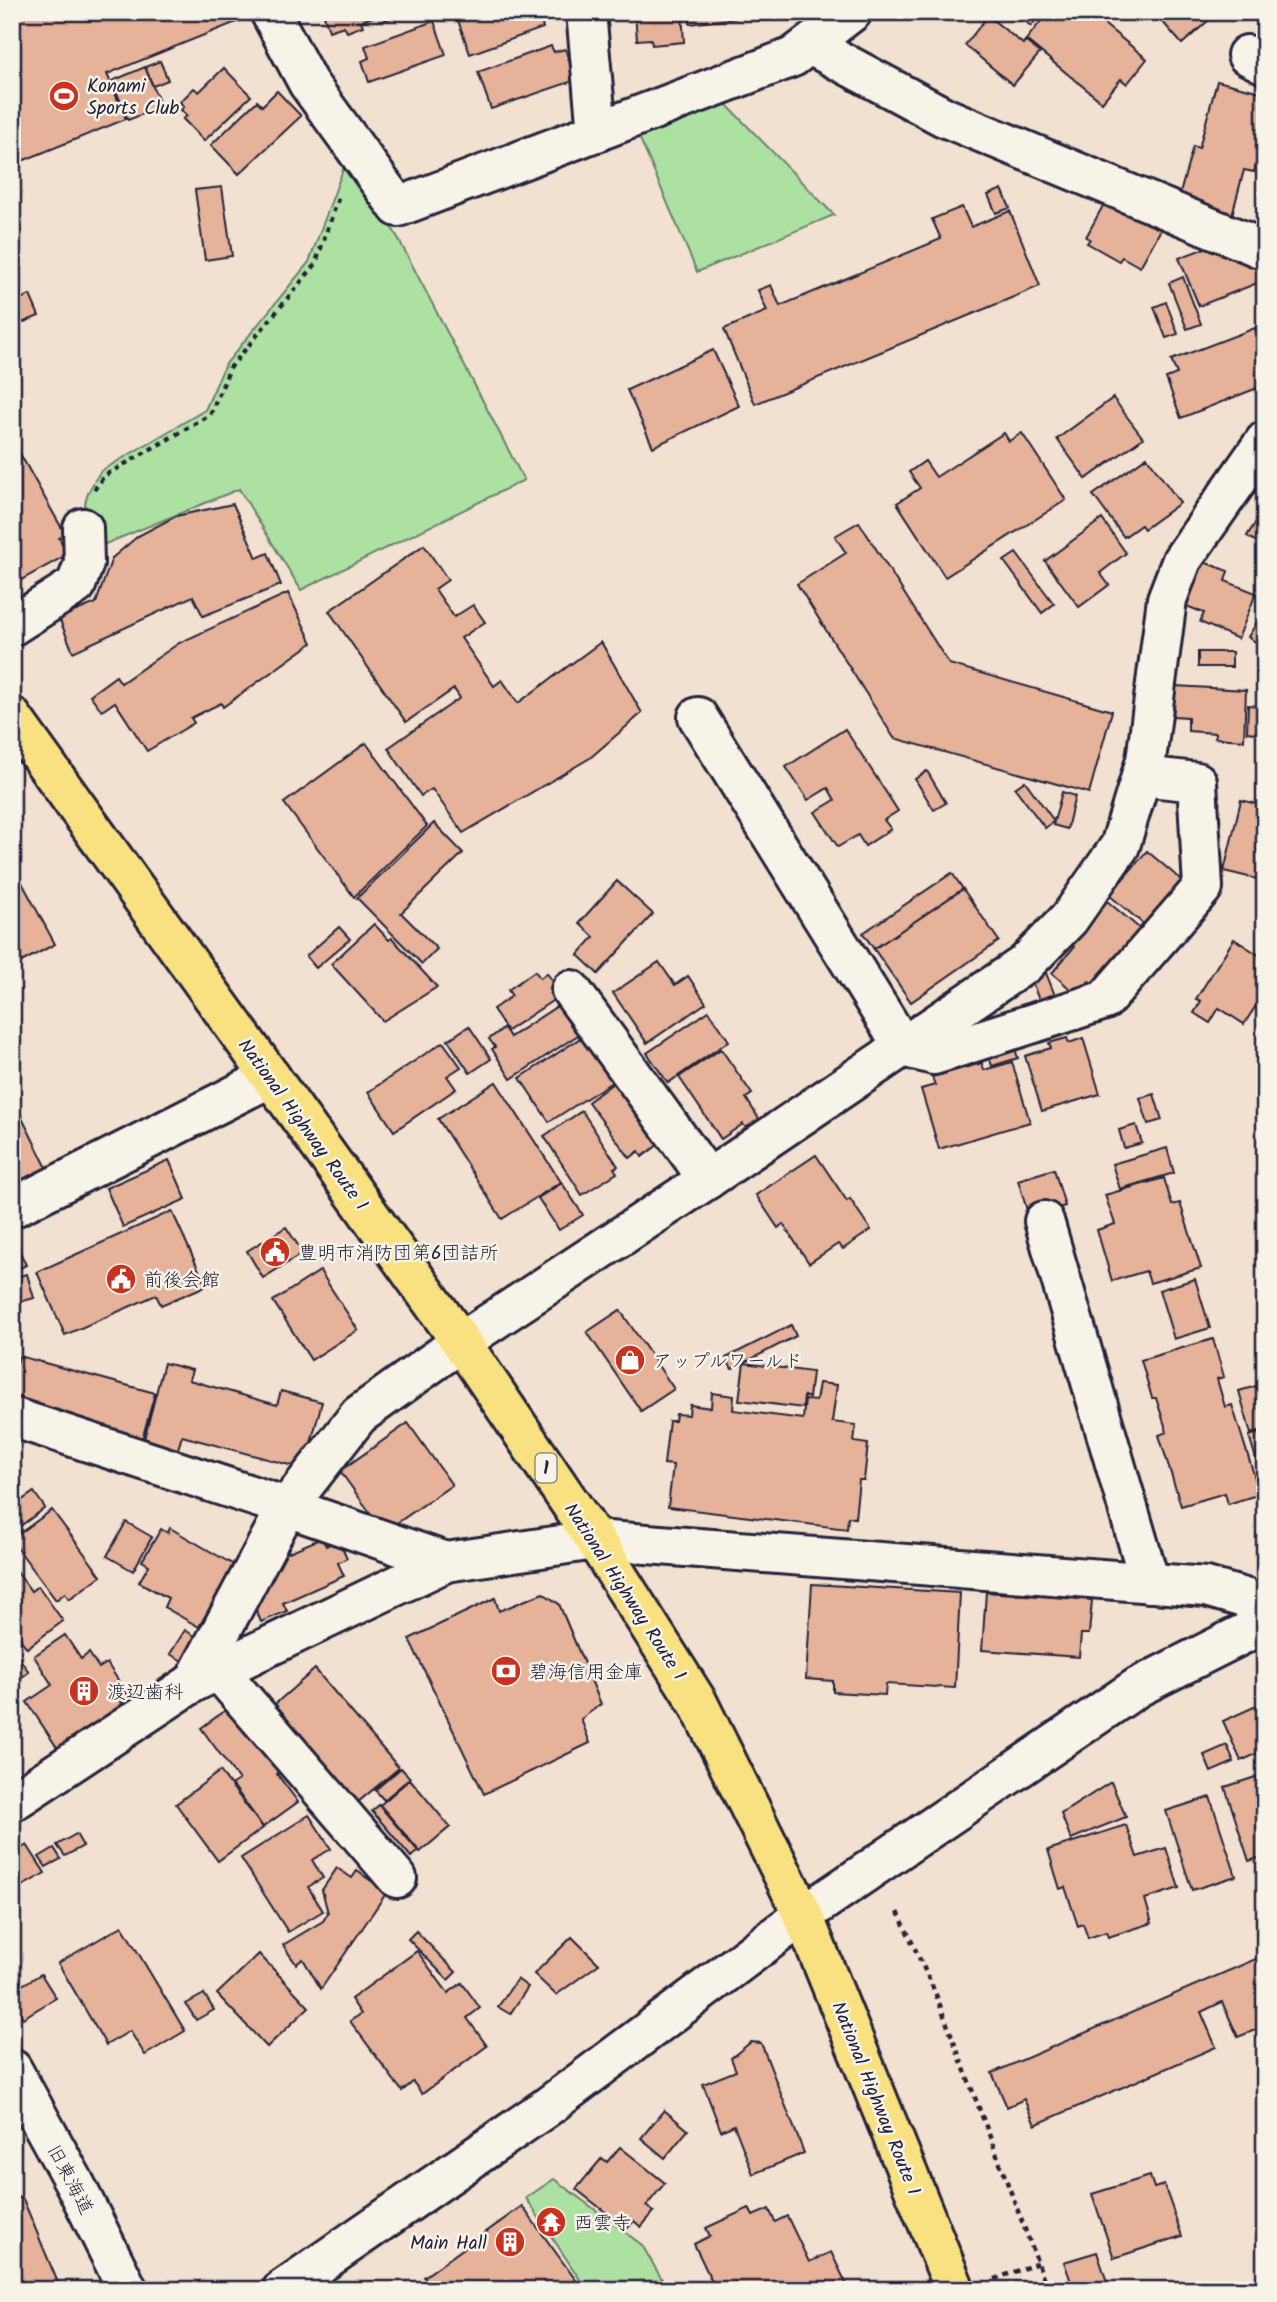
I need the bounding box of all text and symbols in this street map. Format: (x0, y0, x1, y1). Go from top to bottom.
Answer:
place label: Konami Sports Club (87, 72, 179, 124)
sports icon: Konami Sports Club (47, 79, 81, 113)
street label: National Highway Route 1 (230, 1033, 375, 1218)
public building icon: 豊明市消防団第6団詰所 (258, 1235, 292, 1269)
place label: 豊明市消防団第6団詰所 (298, 1239, 499, 1269)
public building icon: 前後会館 (104, 1262, 138, 1296)
place label: 前後会館 (144, 1266, 220, 1296)
shop icon: アップルワールド (613, 1343, 647, 1377)
place label: アップルワールド (653, 1347, 803, 1377)
road number: 1 (536, 1454, 556, 1483)
street label: National Highway Route 1 (555, 1497, 693, 1687)
bank icon: 碧海信用金庫 (489, 1654, 523, 1688)
place label: 碧海信用金庫 (529, 1658, 643, 1688)
building icon: 渡辺歯科 (67, 1674, 101, 1708)
place label: 渡辺歯科 (107, 1678, 183, 1708)
street label: National Highway Route 1 (823, 1997, 928, 2200)
street label: 旧東海道 (38, 2139, 100, 2221)
temple icon: 西雲寺 (534, 2205, 568, 2239)
place label: 西雲寺 (574, 2209, 631, 2239)
building icon: Main Hall (493, 2225, 527, 2259)
place label: Main Hall (410, 2229, 487, 2259)

